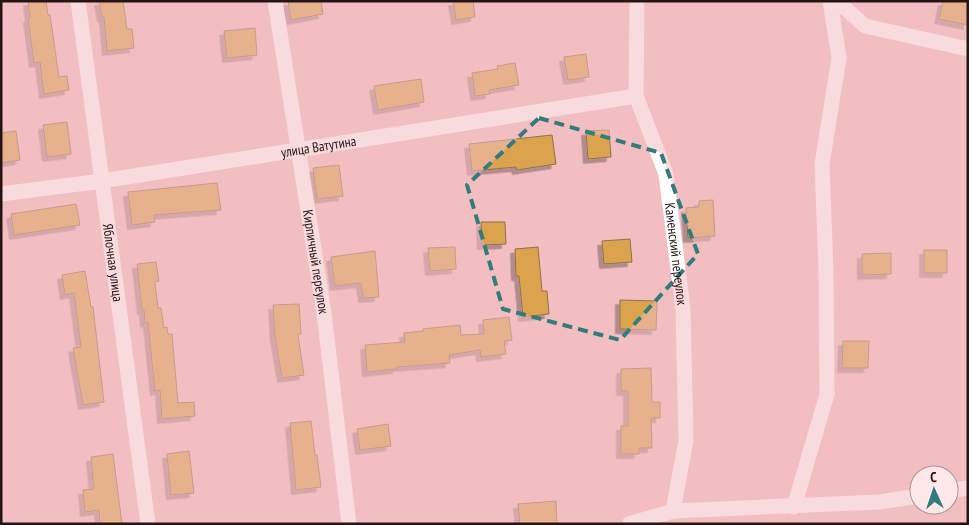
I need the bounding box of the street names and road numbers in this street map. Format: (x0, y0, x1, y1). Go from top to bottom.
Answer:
street label: улица Ватутина (279, 132, 357, 161)
street label: Каменский переулок (661, 201, 691, 307)
street label: Кирпичный переулок (299, 208, 333, 316)
street label: Яблочная улица (99, 223, 127, 303)

